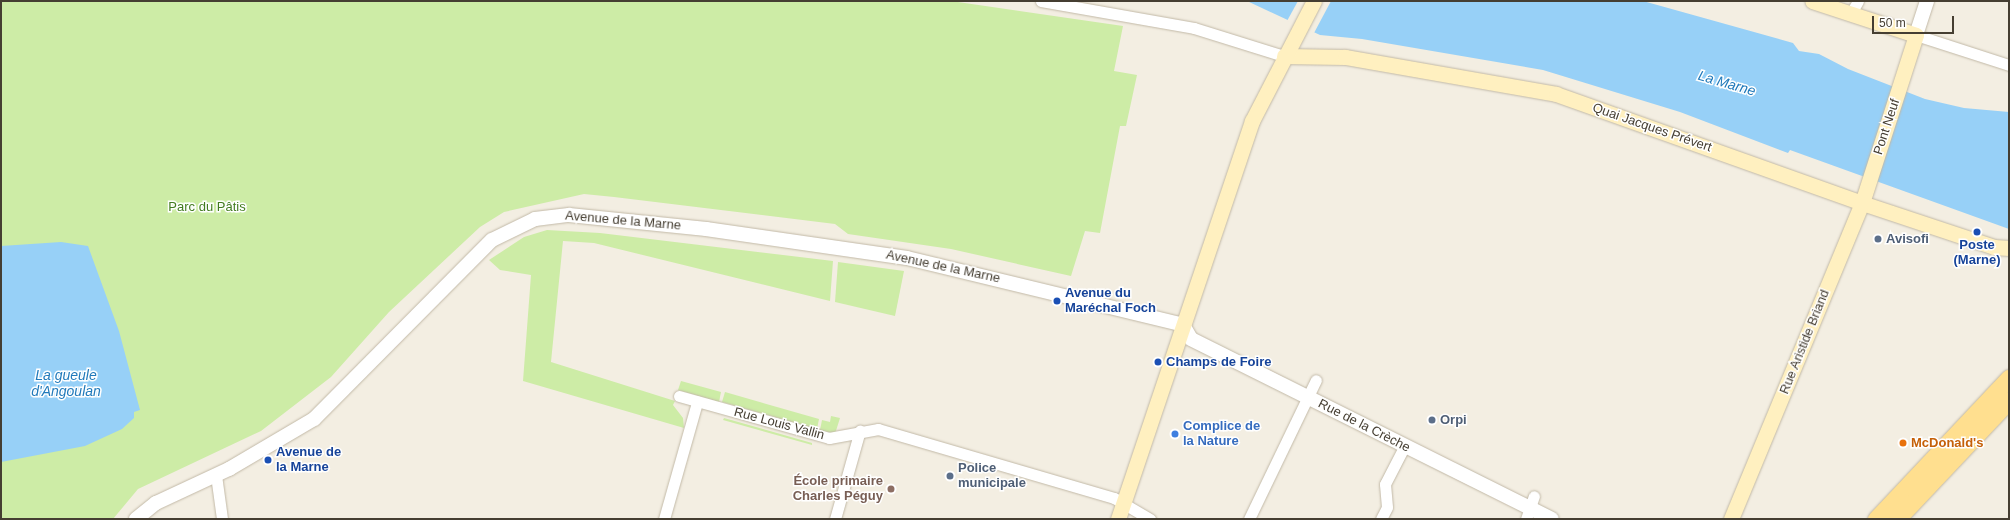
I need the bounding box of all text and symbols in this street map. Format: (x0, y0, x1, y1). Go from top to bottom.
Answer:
scale bar (1874, 8, 1956, 34)
text: 50 m (1879, 16, 1906, 30)
water label: La Marne (1696, 67, 1758, 99)
street label: Pont Neuf (1871, 97, 1903, 157)
street label: Quai Jacques Prévert (1590, 100, 1714, 156)
park label: Parc du Pâtis (168, 199, 246, 215)
street label: Avenue de la Marne (564, 208, 682, 234)
marker: Poste (Marne) (1972, 227, 1982, 237)
place label: Avisofi (1886, 231, 1929, 247)
marker: Avisofi (1873, 234, 1883, 244)
place label: Poste (Marne) (1954, 238, 2000, 269)
street label: Avenue de la Marne (885, 247, 1001, 287)
place label: Avenue du Maréchal Foch (1065, 286, 1156, 317)
street label: Rue Aristide Briand (1777, 287, 1833, 397)
marker: Avenue du Maréchal Foch (1052, 296, 1062, 306)
place label: Champs de Foire (1166, 354, 1271, 370)
marker: Champs de Foire (1153, 357, 1163, 367)
water label: La gueule d'Angoulan (31, 367, 101, 400)
street label: Rue de la Crèche (1315, 396, 1413, 456)
street label: Rue Louis Vallin (732, 404, 826, 444)
place label: Orpi (1440, 412, 1467, 428)
marker: Orpi (1427, 415, 1437, 425)
place label: Complice de la Nature (1183, 419, 1260, 450)
marker: Complice de la Nature (1170, 429, 1180, 439)
place label: McDonald's (1911, 435, 1983, 451)
marker: McDonald's (1898, 438, 1908, 448)
place label: Avenue de la Marne (276, 445, 341, 476)
marker: Avenue de la Marne (263, 455, 273, 465)
place label: Police municipale (958, 461, 1026, 492)
marker: Police municipale (945, 471, 955, 481)
place label: École primaire Charles Péguy (793, 474, 883, 505)
marker: École primaire Charles Péguy (886, 484, 896, 494)

